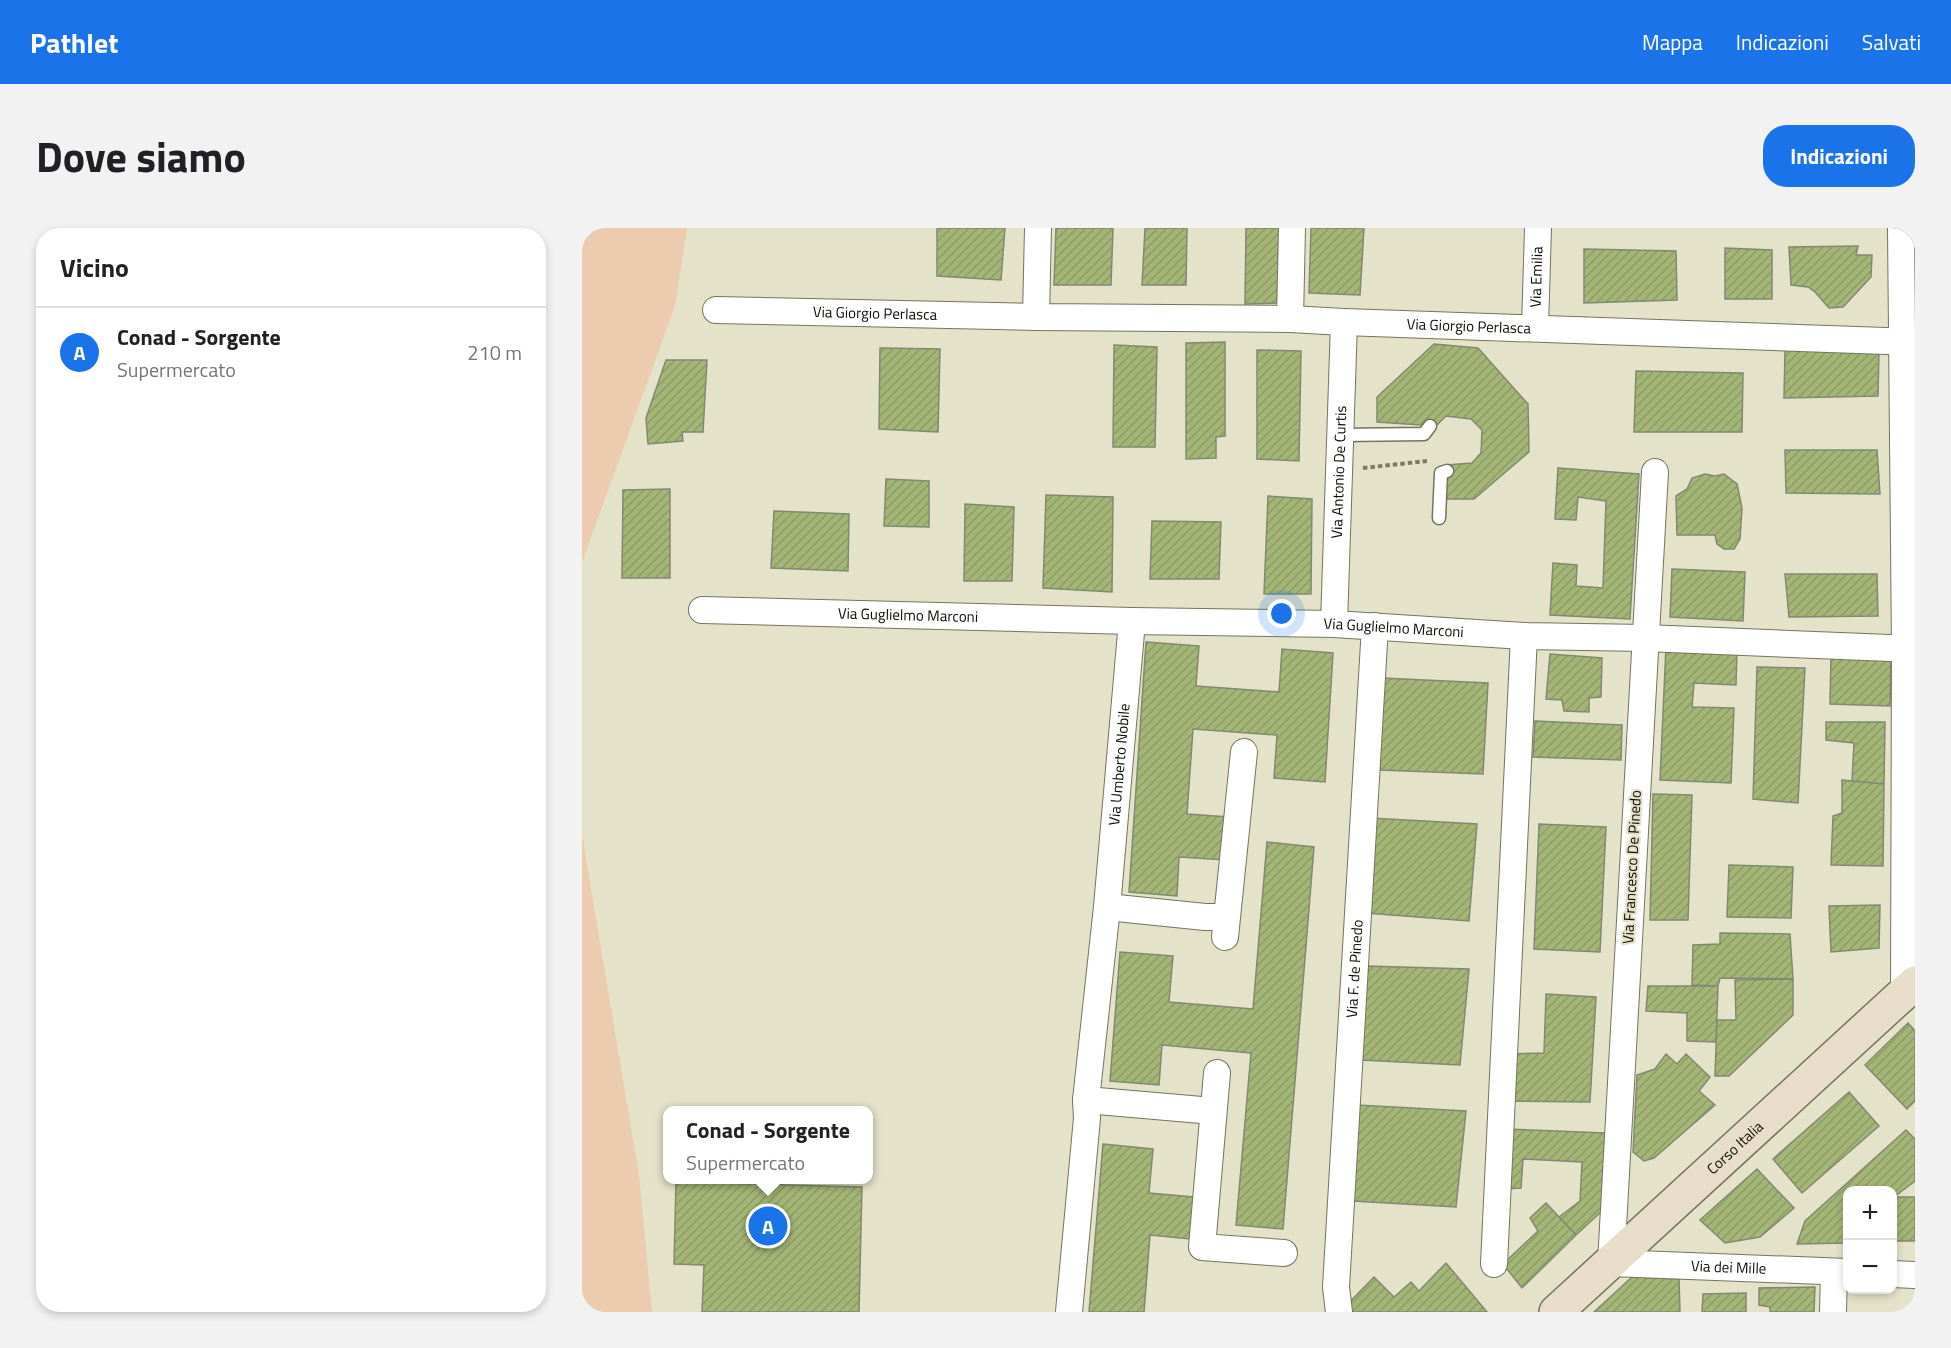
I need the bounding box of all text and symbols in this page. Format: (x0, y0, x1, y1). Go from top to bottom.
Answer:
text: Pathlet (30, 21, 118, 64)
text: Mappa (1642, 26, 1703, 58)
text: Indicazioni (1736, 26, 1829, 58)
text: Salvati (1862, 26, 1921, 58)
text: Dove siamo (36, 124, 246, 188)
button: Indicazioni (1763, 125, 1915, 187)
street label: Via Emilia (1524, 246, 1548, 308)
text: Vicino (60, 248, 129, 287)
street label: Via Giorgio Perlasca (813, 300, 938, 326)
street label: Via Giorgio Perlasca (1406, 312, 1532, 340)
text: Conad - Sorgente (117, 320, 281, 354)
text: A (73, 337, 86, 368)
text: 210 m (467, 337, 522, 368)
text: Supermercato (117, 354, 236, 385)
street label: Via Antonio De Curtis (1325, 405, 1352, 539)
your location (1267, 599, 1296, 628)
street label: Via Guglielmo Marconi (838, 601, 978, 628)
street label: Via Guglielmo Marconi (1324, 612, 1464, 643)
street label: Via Umberto Nobile (1102, 702, 1136, 827)
street label: Via Francesco De Pinedo (1616, 789, 1647, 945)
street label: Via F. de Pinedo (1340, 919, 1369, 1019)
popup (663, 1106, 873, 1184)
text: Conad - Sorgente (686, 1113, 850, 1147)
street label: Corso Italia (1701, 1115, 1769, 1180)
text: Supermercato (686, 1147, 805, 1178)
map controls (1843, 1186, 1897, 1294)
button: + (1843, 1186, 1897, 1240)
pin: A (748, 1204, 788, 1248)
button: − (1843, 1240, 1897, 1294)
street label: Via dei Mille (1691, 1254, 1767, 1280)

